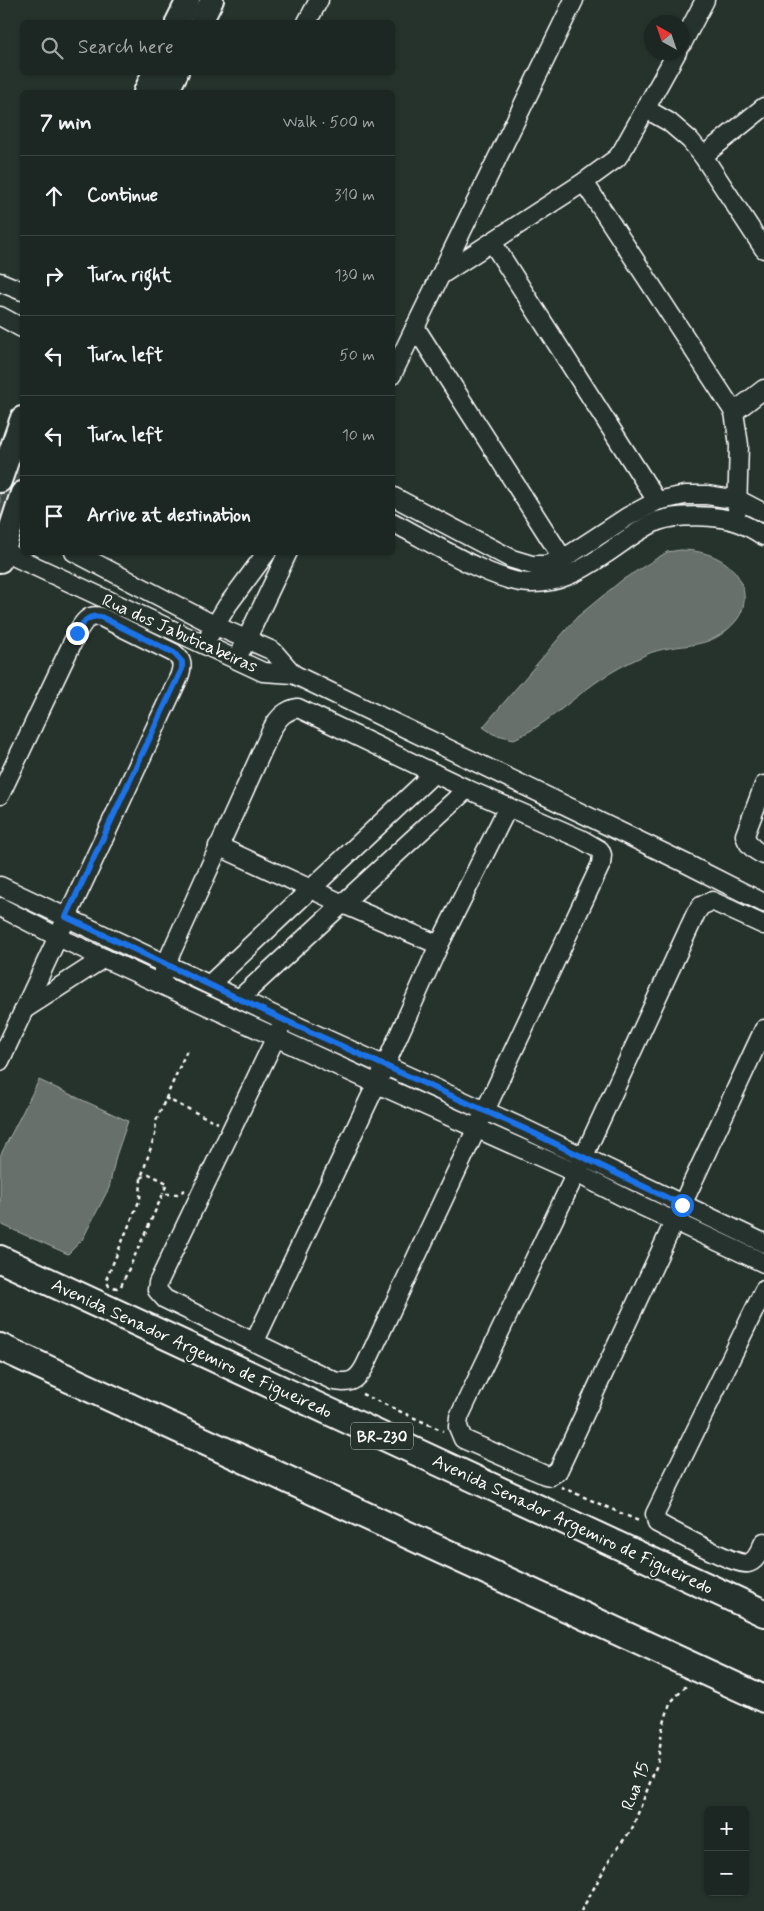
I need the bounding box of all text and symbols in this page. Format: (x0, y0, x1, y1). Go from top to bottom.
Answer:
north arrow (644, 15, 689, 60)
search box (20, 20, 395, 75)
icon: search (38, 34, 66, 62)
text: Search here (78, 35, 174, 60)
text: 7 min (40, 109, 92, 137)
text: Walk · 500 m (283, 112, 375, 133)
icon: ahead (40, 182, 68, 210)
text: Continue (87, 183, 158, 208)
text: 310 m (334, 185, 375, 206)
icon: right (40, 262, 68, 290)
text: Turn right (87, 263, 171, 288)
text: 130 m (334, 265, 375, 286)
icon: left (40, 342, 68, 370)
text: Turn left (87, 343, 163, 368)
text: 50 m (339, 345, 375, 366)
icon: left (40, 422, 68, 450)
text: Turn left (87, 423, 163, 448)
text: 10 m (342, 425, 375, 446)
icon: arrive (40, 502, 68, 530)
text: Arrive at destination (87, 503, 251, 528)
street label: Rua dos Jabuticabeiras (98, 589, 261, 679)
route end (66, 622, 89, 645)
route start (671, 1194, 694, 1217)
street label: Avenida Senador Argemiro de Figueiredo (47, 1273, 336, 1426)
road number: BR-230 (351, 1422, 413, 1450)
street label: Avenida Senador Argemiro de Figueiredo (428, 1449, 717, 1602)
street label: Rua 15 (616, 1759, 656, 1814)
map controls (704, 1806, 749, 1896)
button: + (704, 1806, 749, 1851)
button: − (704, 1851, 749, 1896)

